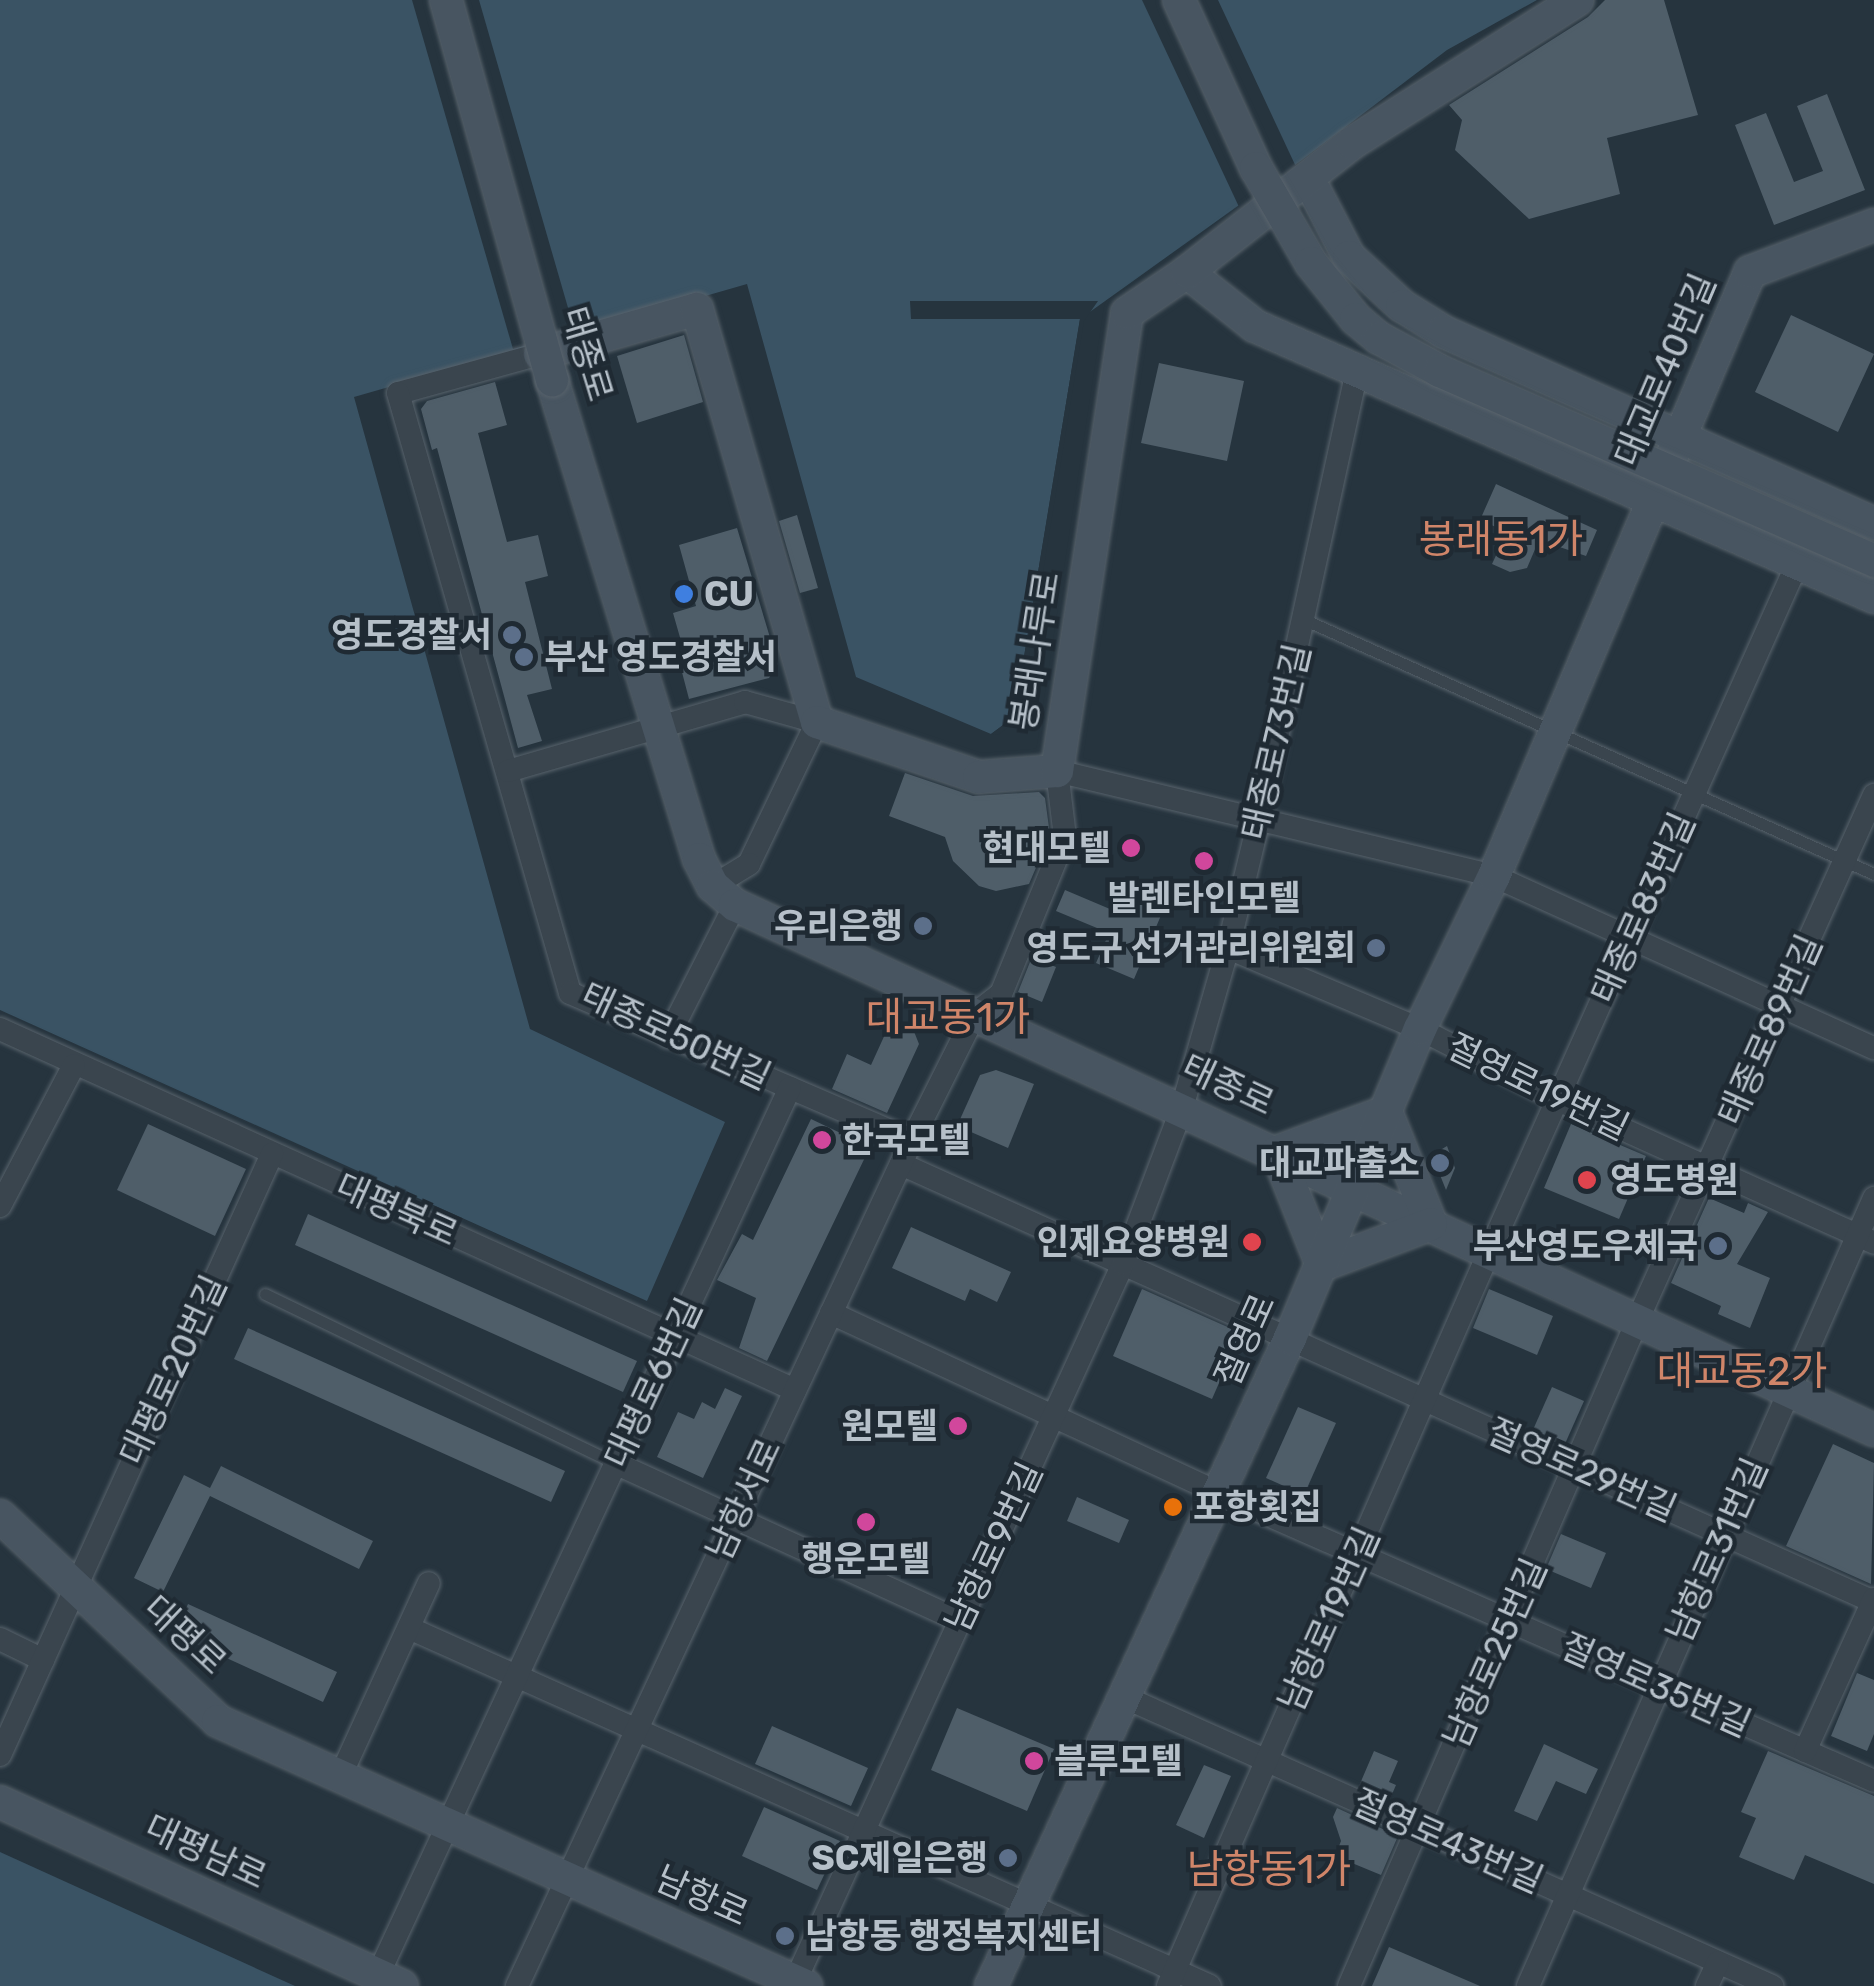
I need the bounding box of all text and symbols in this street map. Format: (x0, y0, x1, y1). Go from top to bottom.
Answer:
street label: 대교로40번길 (1606, 267, 1724, 473)
street label: 태종로 (553, 302, 621, 406)
district label: 봉래동1가 (1419, 516, 1583, 564)
street label: 봉래나루로 (1002, 568, 1068, 734)
place label: CU (704, 573, 754, 615)
marker: CU (673, 583, 695, 605)
place label: 영도경찰서 (331, 614, 492, 656)
marker: 영도경찰서 (501, 624, 523, 646)
place label: 부산 영도경찰서 (544, 636, 777, 678)
street label: 태종로73번길 (1233, 640, 1319, 844)
marker: 부산 영도경찰서 (513, 646, 535, 668)
street label: 태종로83번길 (1582, 806, 1704, 1010)
place label: 현대모텔 (982, 827, 1111, 869)
marker: 현대모텔 (1120, 837, 1142, 859)
marker: 발렌타인모텔 (1193, 850, 1215, 872)
place label: 발렌타인모텔 (1107, 877, 1301, 919)
place label: 우리은행 (774, 905, 903, 947)
marker: 우리은행 (912, 915, 934, 937)
place label: 영도구 선거관리위원회 (1027, 927, 1356, 969)
street label: 태종로89번길 (1709, 928, 1831, 1132)
marker: 영도구 선거관리위원회 (1365, 937, 1387, 959)
street label: 태종로50번길 (575, 974, 777, 1098)
district label: 대교동1가 (866, 994, 1030, 1042)
street label: 절영로19번길 (1440, 1025, 1636, 1149)
street label: 태종로 (1175, 1046, 1281, 1124)
place label: 한국모텔 (842, 1119, 971, 1161)
marker: 한국모텔 (811, 1129, 833, 1151)
place label: 대교파출소 (1259, 1142, 1420, 1184)
marker: 대교파출소 (1429, 1152, 1451, 1174)
place label: 영도병원 (1610, 1159, 1739, 1201)
street label: 대평북로 (330, 1165, 464, 1255)
marker: 영도병원 (1574, 1167, 1600, 1193)
place label: 인제요양병원 (1037, 1221, 1230, 1263)
place label: 부산영도우체국 (1473, 1225, 1698, 1267)
marker: 인제요양병원 (1239, 1229, 1265, 1255)
marker: 부산영도우체국 (1707, 1235, 1729, 1257)
street label: 대평로20번길 (111, 1269, 235, 1471)
street label: 절영로 (1206, 1287, 1284, 1393)
street label: 대평로6번길 (595, 1292, 711, 1474)
district label: 대교동2가 (1657, 1348, 1827, 1396)
place label: 원모텔 (841, 1405, 938, 1447)
street label: 절영로29번길 (1481, 1410, 1683, 1530)
marker: 원모텔 (947, 1415, 969, 1437)
street label: 남항서로 (698, 1432, 790, 1566)
street label: 남항로31번길 (1658, 1452, 1776, 1648)
street label: 남항로9번길 (937, 1456, 1051, 1638)
place label: 포항횟집 (1193, 1486, 1322, 1528)
marker: 포항횟집 (1162, 1496, 1184, 1518)
marker: 행운모텔 (855, 1511, 877, 1533)
street label: 남항로19번길 (1270, 1521, 1388, 1717)
place label: 행운모텔 (802, 1538, 930, 1580)
street label: 남항로25번길 (1435, 1552, 1555, 1754)
street label: 대평로 (135, 1587, 235, 1683)
street label: 절영로35번길 (1555, 1625, 1757, 1745)
place label: 블루모텔 (1054, 1740, 1183, 1782)
marker: 블루모텔 (1023, 1750, 1045, 1772)
street label: 절영로43번길 (1346, 1780, 1550, 1902)
street label: 대평남로 (139, 1806, 273, 1898)
place label: SC제일은행 (811, 1837, 988, 1879)
district label: 남항동1가 (1187, 1846, 1351, 1894)
marker: SC제일은행 (997, 1847, 1019, 1869)
street label: 남항로 (649, 1857, 755, 1935)
place label: 남항동 행정복지센터 (805, 1915, 1102, 1957)
marker: 남항동 행정복지센터 (774, 1925, 796, 1947)

